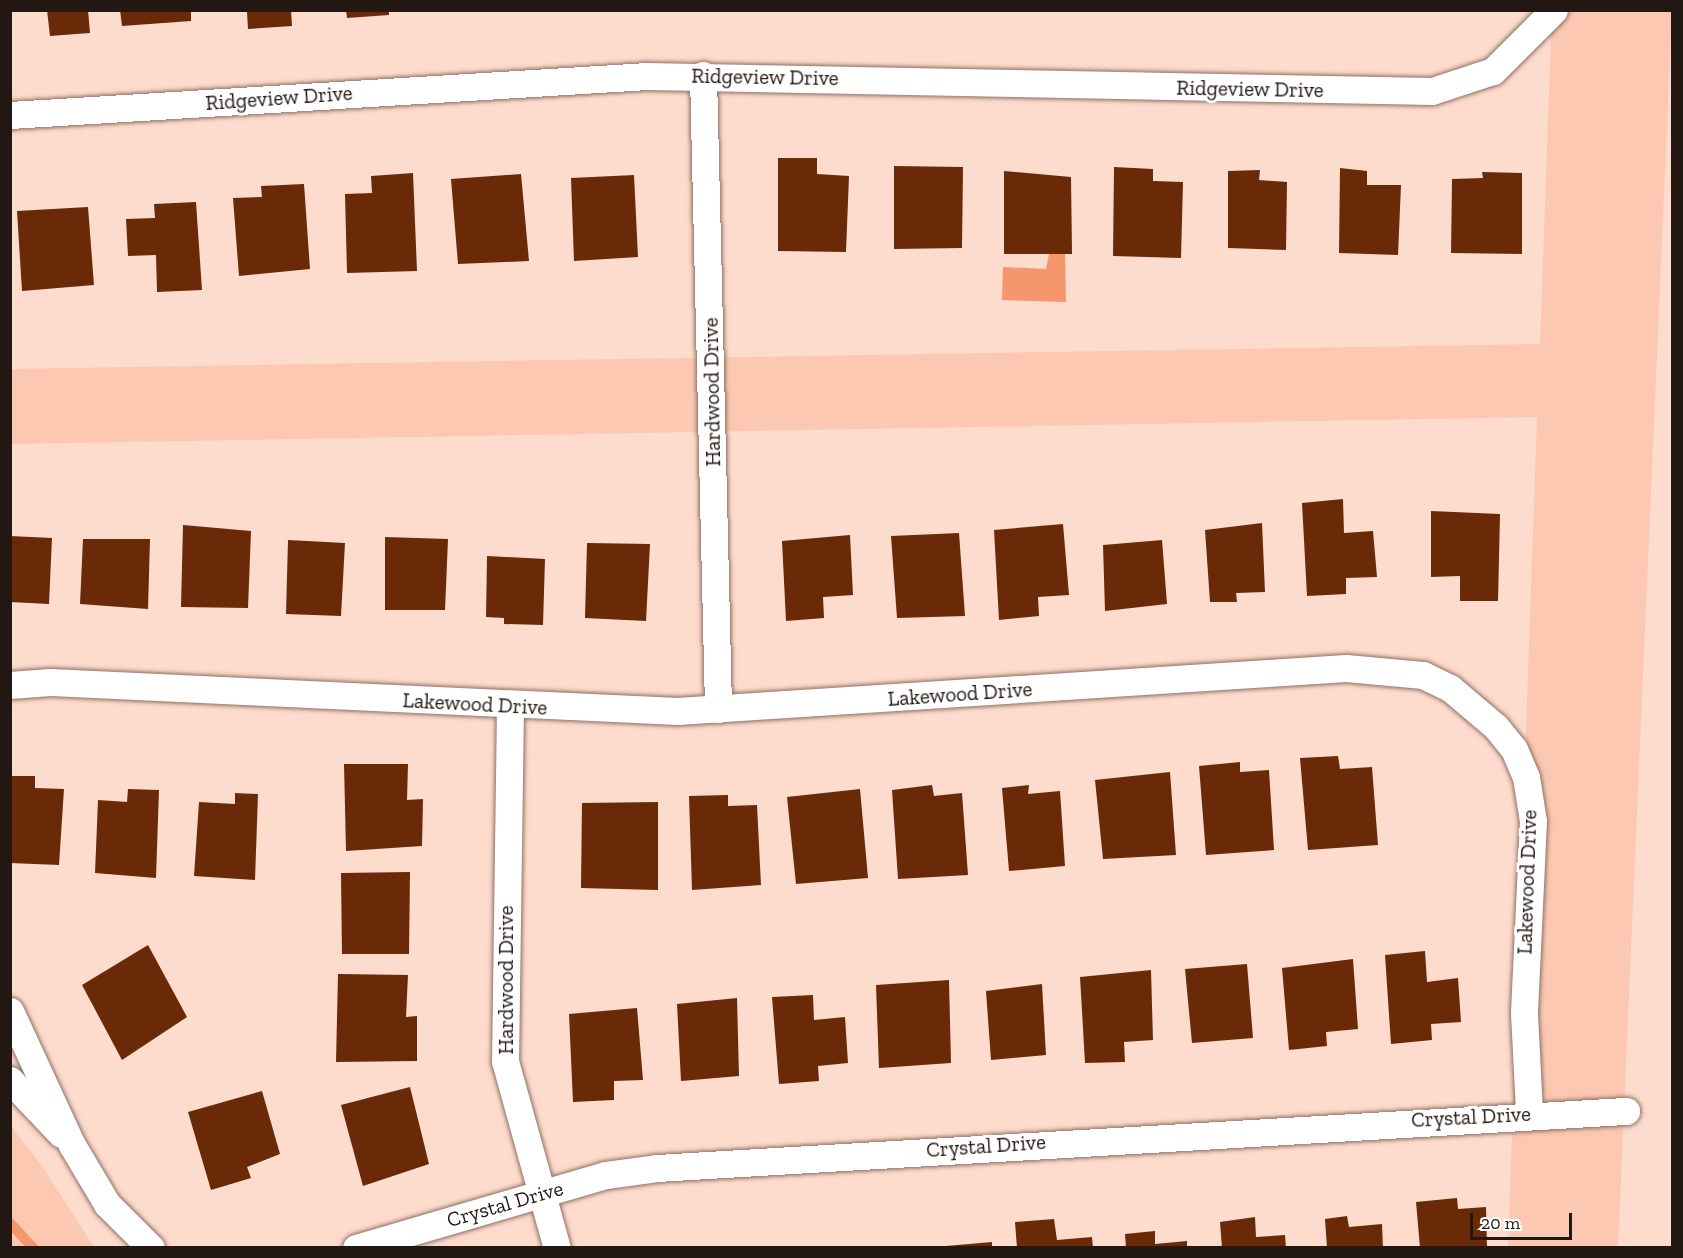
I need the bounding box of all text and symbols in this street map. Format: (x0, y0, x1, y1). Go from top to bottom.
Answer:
street label: Ridgeview Drive (691, 63, 839, 91)
street label: Ridgeview Drive (1176, 75, 1324, 103)
street label: Ridgeview Drive (204, 80, 354, 116)
street label: Hardwood Drive (698, 317, 726, 467)
street label: Lakewood Drive (887, 676, 1033, 712)
street label: Lakewood Drive (402, 688, 548, 720)
street label: Lakewood Drive (1512, 809, 1542, 955)
street label: Hardwood Drive (493, 905, 519, 1055)
street label: Crystal Drive (1411, 1101, 1531, 1133)
street label: Crystal Drive (925, 1129, 1047, 1163)
street label: Crystal Drive (444, 1175, 566, 1233)
scale bar (1473, 1201, 1575, 1239)
text: 20 m (1481, 1212, 1520, 1234)

